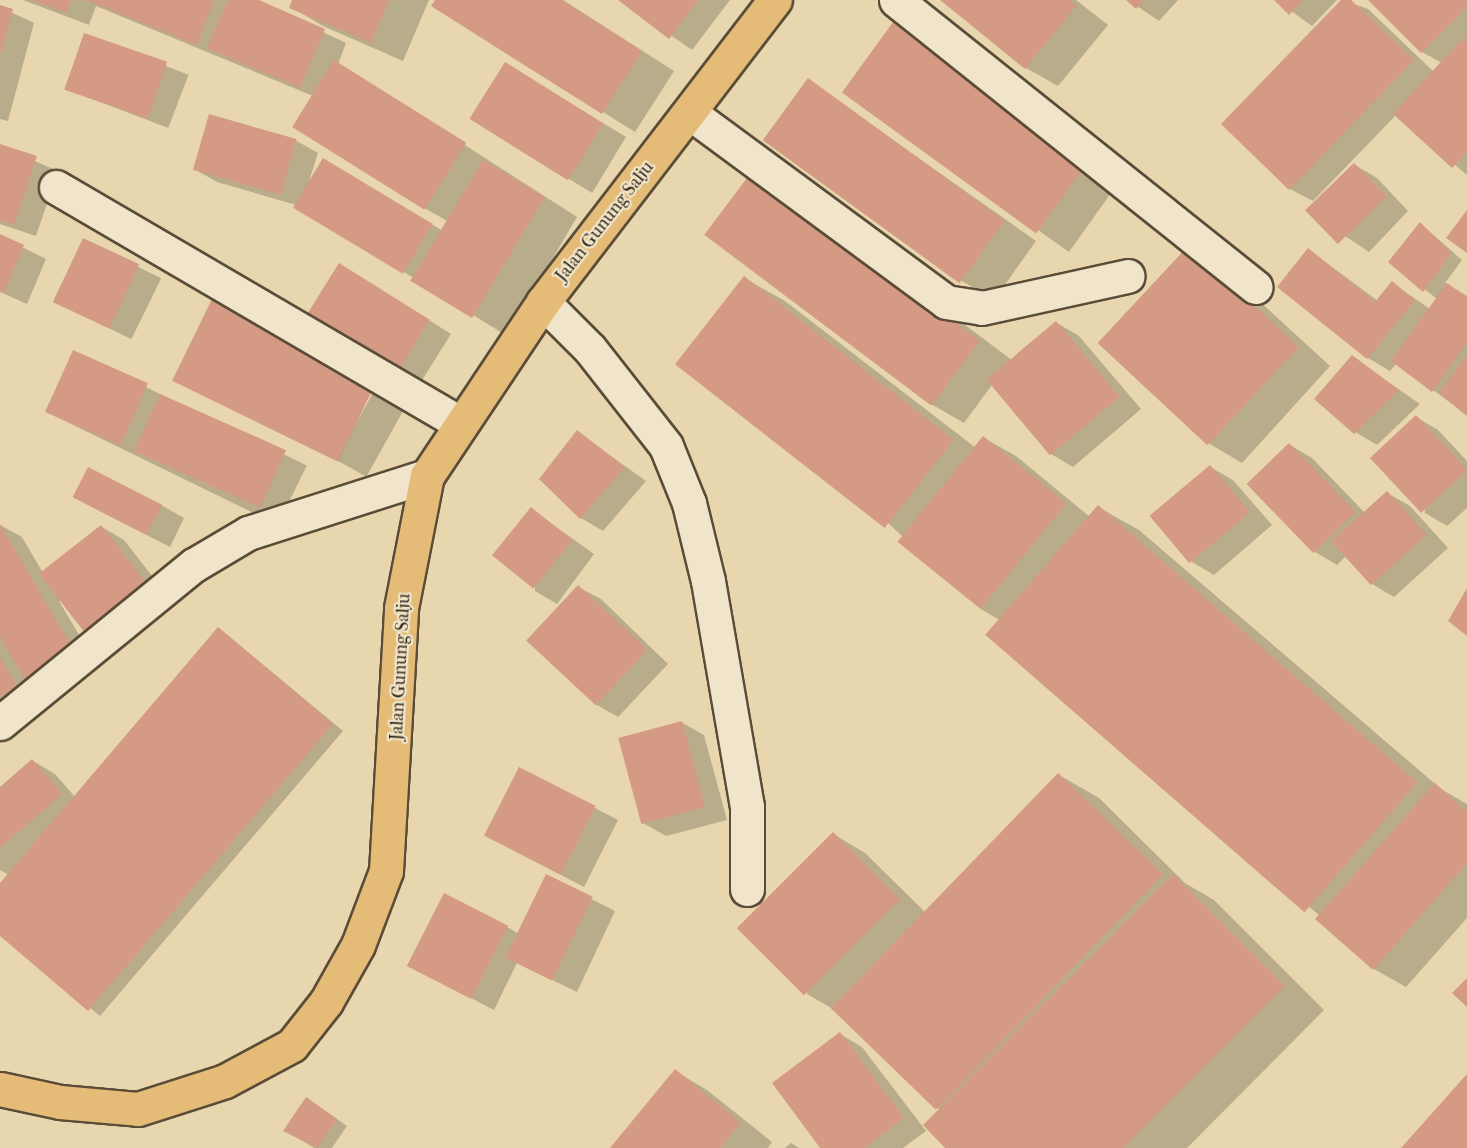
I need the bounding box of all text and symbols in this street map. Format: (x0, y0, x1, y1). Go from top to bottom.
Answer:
street label: Jalan Gunung Salju (551, 157, 659, 287)
street label: Jalan Gunung Salju (386, 593, 416, 741)

